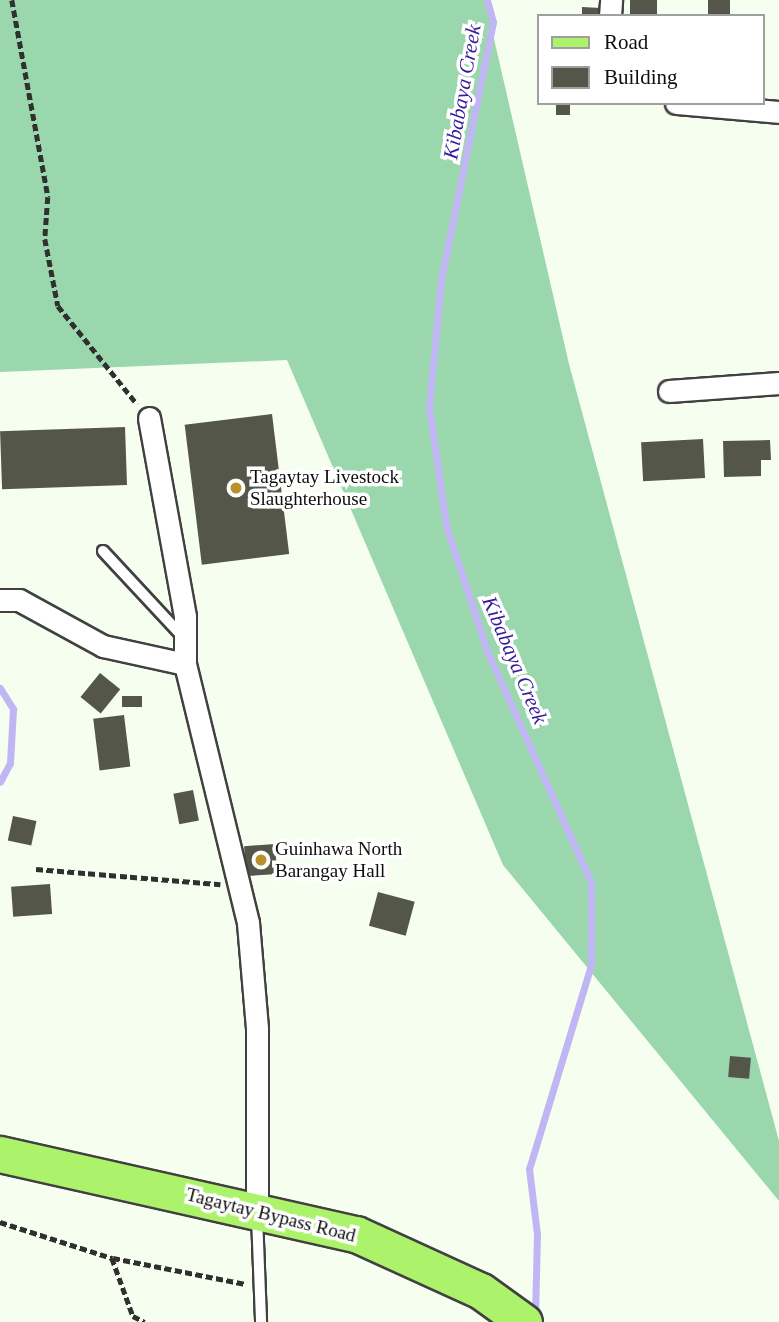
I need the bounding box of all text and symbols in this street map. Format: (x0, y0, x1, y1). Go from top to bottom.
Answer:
legend (538, 14, 765, 105)
water label: Kibabaya Creek (438, 23, 486, 161)
text: Road (604, 30, 648, 54)
text: Building (604, 65, 678, 89)
place label: Tagaytay Livestock Slaughterhouse (250, 466, 399, 510)
marker: Tagaytay Livestock Slaughterhouse (228, 480, 244, 496)
water label: Kibabaya Creek (477, 592, 553, 728)
place label: Guinhawa North Barangay Hall (275, 838, 402, 882)
marker: Guinhawa North Barangay Hall (253, 852, 269, 868)
street label: Tagaytay Bypass Road (184, 1183, 358, 1247)

